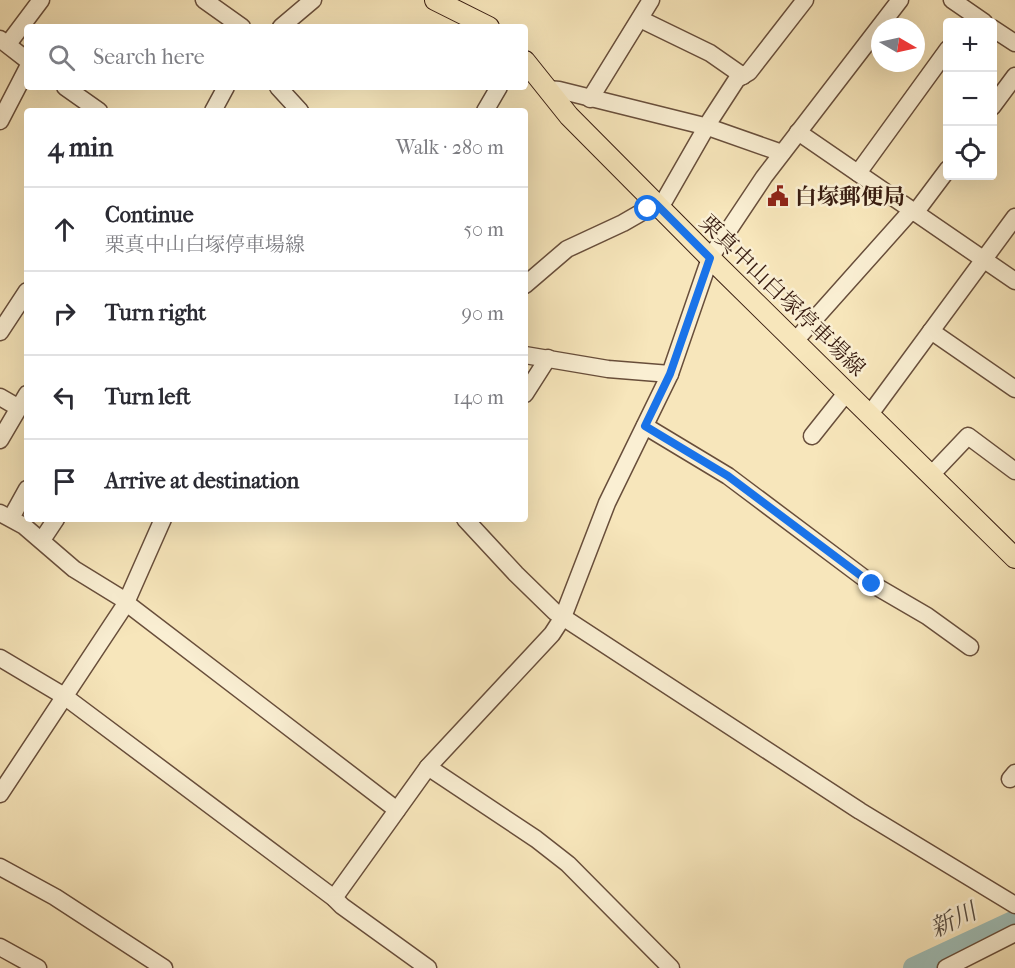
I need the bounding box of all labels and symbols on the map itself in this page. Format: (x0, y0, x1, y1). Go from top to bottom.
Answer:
north arrow (871, 18, 925, 72)
public building icon: 白塚郵便局 (766, 184, 790, 208)
place label: 白塚郵便局 (795, 184, 905, 210)
route start (634, 195, 660, 221)
street label: 栗真中山白塚停車場線 (694, 210, 870, 381)
route end (858, 570, 884, 596)
water label: 新川 (925, 896, 983, 943)

